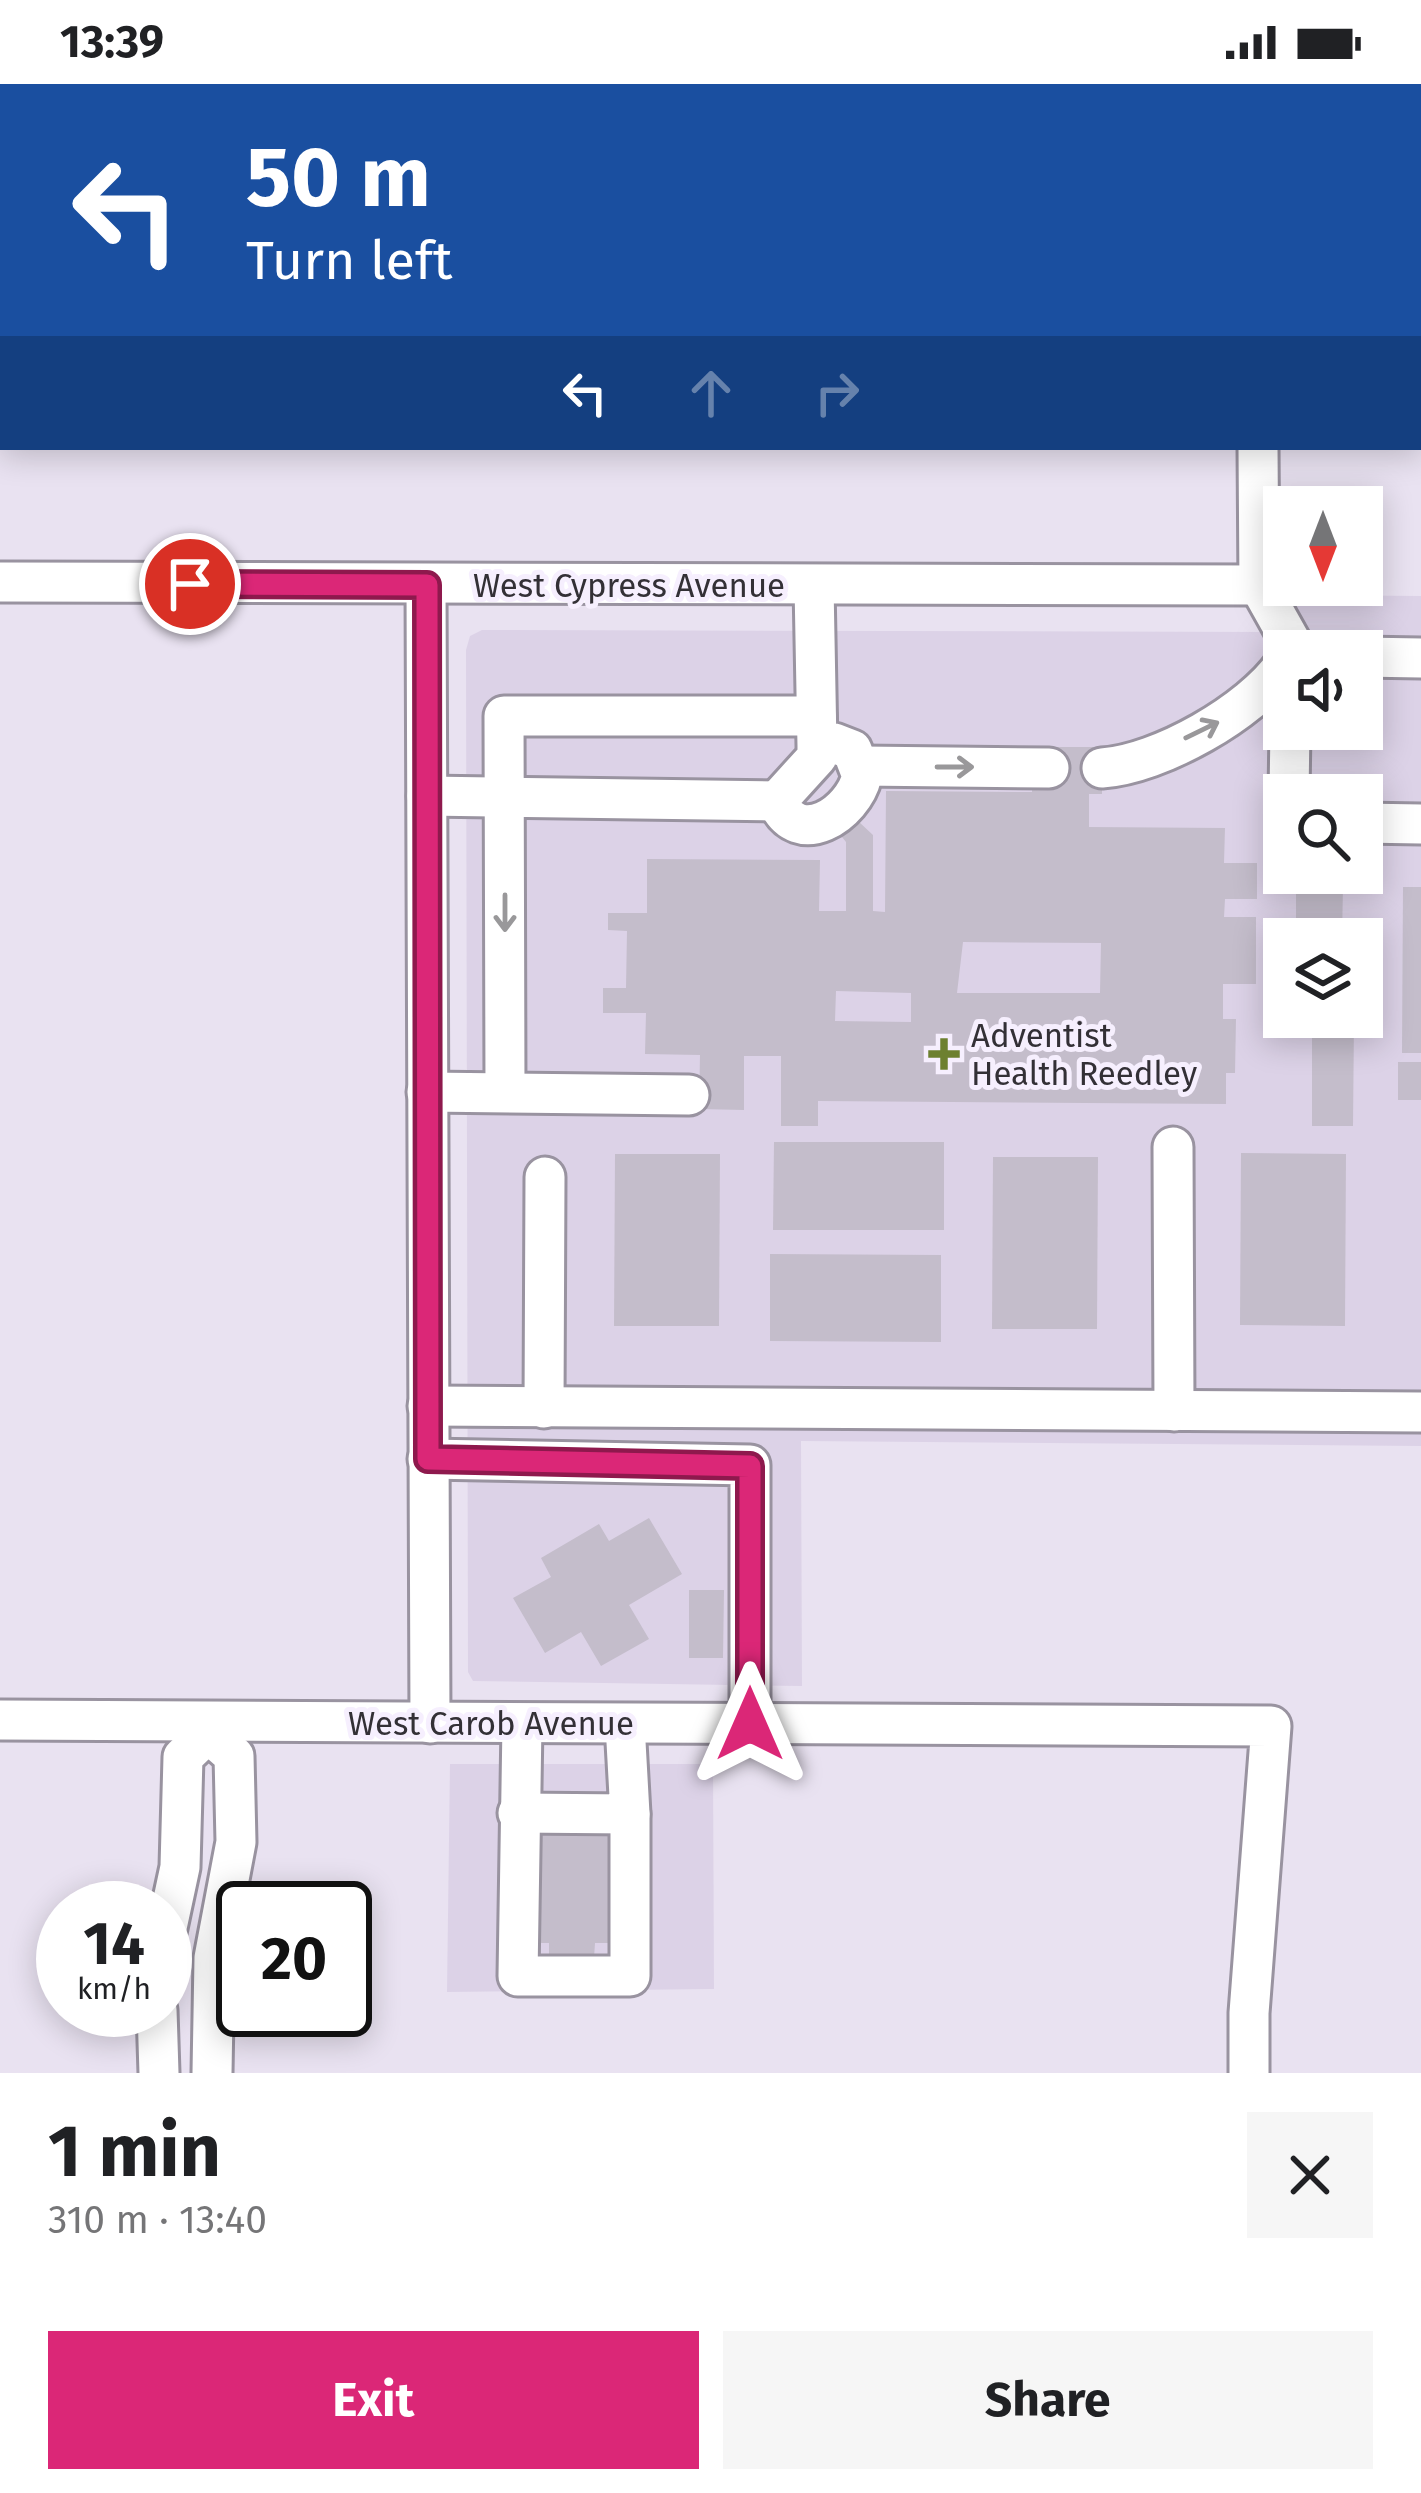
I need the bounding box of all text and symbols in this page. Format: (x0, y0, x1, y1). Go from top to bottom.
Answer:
text: 13:39 (60, 15, 164, 69)
text: 50 m (246, 127, 431, 228)
icon: left (48, 132, 204, 288)
text: Turn left (246, 229, 453, 293)
icon: left (552, 360, 618, 426)
icon: ahead (678, 360, 744, 426)
icon: right (804, 360, 870, 426)
north arrow (1263, 486, 1383, 606)
map controls (1263, 486, 1383, 1038)
pin (139, 533, 241, 635)
icon: arrive (157, 551, 223, 617)
street label: West Cypress Avenue (473, 566, 785, 606)
button: sound (1263, 630, 1383, 750)
one-way arrow (1183, 718, 1219, 740)
one-way arrow (935, 756, 974, 778)
button: search (1263, 774, 1383, 894)
one-way arrow (494, 893, 516, 932)
button: layers (1263, 918, 1383, 1038)
place label: Adventist Health Reedley (971, 1016, 1197, 1094)
marker: Adventist Health Reedley (928, 1038, 960, 1070)
position arrow (687, 1661, 813, 1787)
street label: West Carob Avenue (348, 1704, 634, 1744)
speed limit sign: 20 (216, 1881, 372, 2037)
text: 14 (83, 1908, 145, 1980)
text: km/h (77, 1971, 151, 2007)
text: 1 min (48, 2109, 221, 2195)
button: close (1247, 2112, 1373, 2238)
text: 310 m · 13:40 (48, 2197, 267, 2243)
button: Exit (48, 2331, 699, 2469)
button: Share (723, 2331, 1373, 2469)

